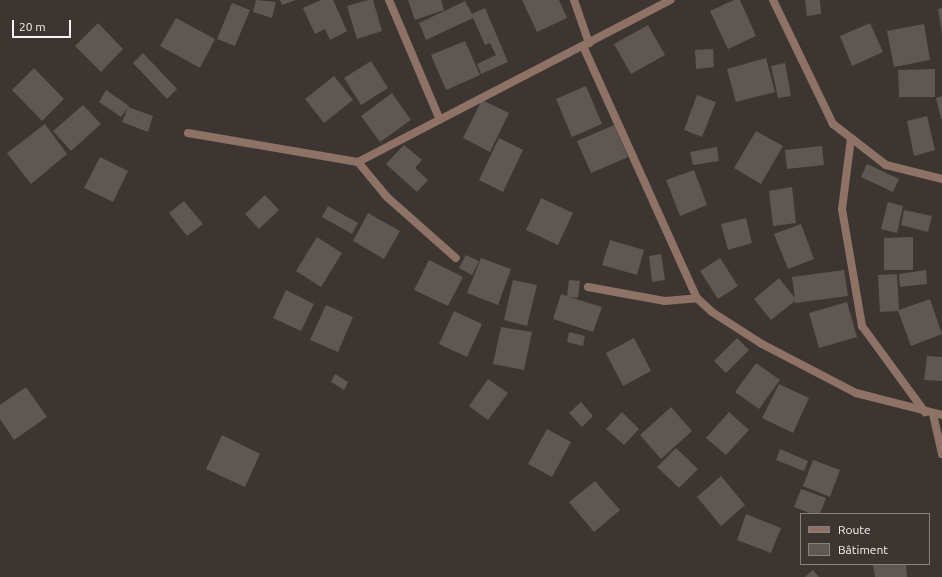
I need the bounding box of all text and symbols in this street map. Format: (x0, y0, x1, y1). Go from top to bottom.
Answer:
scale bar (14, 12, 73, 38)
text: 20 m (19, 20, 46, 33)
legend (800, 513, 930, 565)
text: Route (838, 523, 871, 536)
text: Bâtiment (838, 543, 888, 556)

